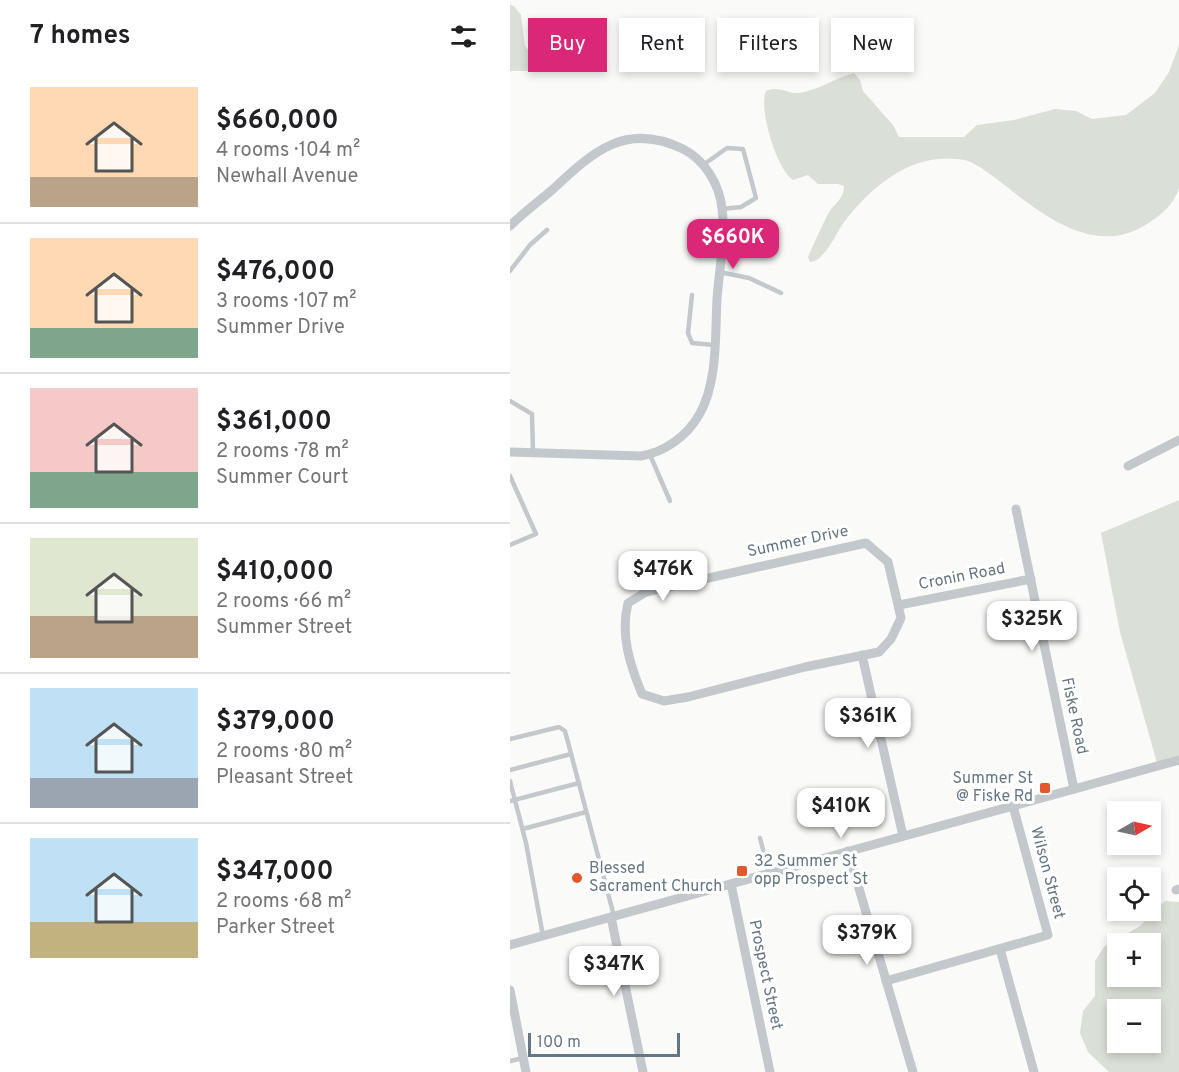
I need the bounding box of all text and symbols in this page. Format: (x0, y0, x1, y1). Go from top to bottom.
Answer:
chip: Buy (528, 18, 607, 72)
chip: Rent (619, 18, 705, 72)
chip: Filters (717, 18, 819, 72)
chip: New (831, 18, 914, 72)
text: 7 homes (30, 20, 130, 53)
icon: filters (447, 20, 480, 53)
text: $660,000 (216, 105, 339, 138)
icon: home (78, 111, 150, 183)
text: 4 rooms · 104 m² (216, 138, 360, 164)
text: Newhall Avenue (216, 164, 358, 190)
pin: $660K (691, 219, 775, 270)
text: $660K (701, 225, 765, 251)
text: $476,000 (216, 256, 335, 289)
icon: home (78, 262, 150, 334)
text: 3 rooms · 107 m² (216, 289, 357, 315)
text: Summer Drive (216, 315, 345, 341)
text: $361,000 (216, 406, 332, 439)
icon: home (78, 412, 150, 484)
text: 2 rooms · 78 m² (216, 439, 349, 465)
text: Summer Court (216, 465, 349, 491)
street label: Summer Drive (746, 522, 850, 562)
pin: $476K (621, 551, 705, 602)
text: $410,000 (216, 556, 334, 589)
text: $476K (632, 557, 694, 583)
street label: Cronin Road (917, 559, 1007, 595)
icon: home (78, 562, 150, 634)
text: 2 rooms · 66 m² (216, 589, 351, 615)
pin: $325K (990, 601, 1074, 652)
text: $325K (1001, 607, 1063, 633)
text: Summer Street (216, 615, 352, 641)
street label: Fiske Road (1056, 676, 1092, 756)
pin: $361K (826, 698, 910, 749)
text: $361K (839, 704, 897, 730)
text: $379,000 (216, 706, 335, 739)
icon: home (78, 712, 150, 784)
text: 2 rooms · 80 m² (216, 739, 352, 765)
text: Pleasant Street (216, 765, 353, 791)
place label: Summer St @ Fiske Rd (953, 769, 1033, 807)
marker: Summer St @ Fiske Rd (1038, 781, 1052, 795)
pin: $410K (799, 788, 883, 839)
text: $410K (811, 794, 871, 820)
north arrow (1107, 801, 1161, 855)
map controls (1107, 801, 1161, 1053)
street label: Wilson Street (1025, 825, 1069, 921)
place label: 32 Summer St opp Prospect St (754, 852, 868, 890)
text: $347,000 (216, 856, 334, 889)
place label: Blessed Sacrament Church (589, 859, 722, 897)
icon: home (78, 862, 150, 934)
marker: 32 Summer St opp Prospect St (735, 864, 749, 878)
button: locate (1107, 867, 1161, 921)
marker: Blessed Sacrament Church (570, 871, 584, 885)
text: 2 rooms · 68 m² (216, 889, 352, 915)
text: Parker Street (216, 915, 335, 941)
pin: $379K (825, 915, 909, 966)
street label: Prospect Street (744, 918, 786, 1032)
text: $379K (837, 921, 897, 947)
button: + (1107, 933, 1161, 987)
pin: $347K (572, 946, 656, 997)
text: $347K (583, 952, 645, 978)
button: − (1107, 999, 1161, 1053)
scale bar (528, 1030, 680, 1058)
text: 100 m (537, 1033, 581, 1053)

